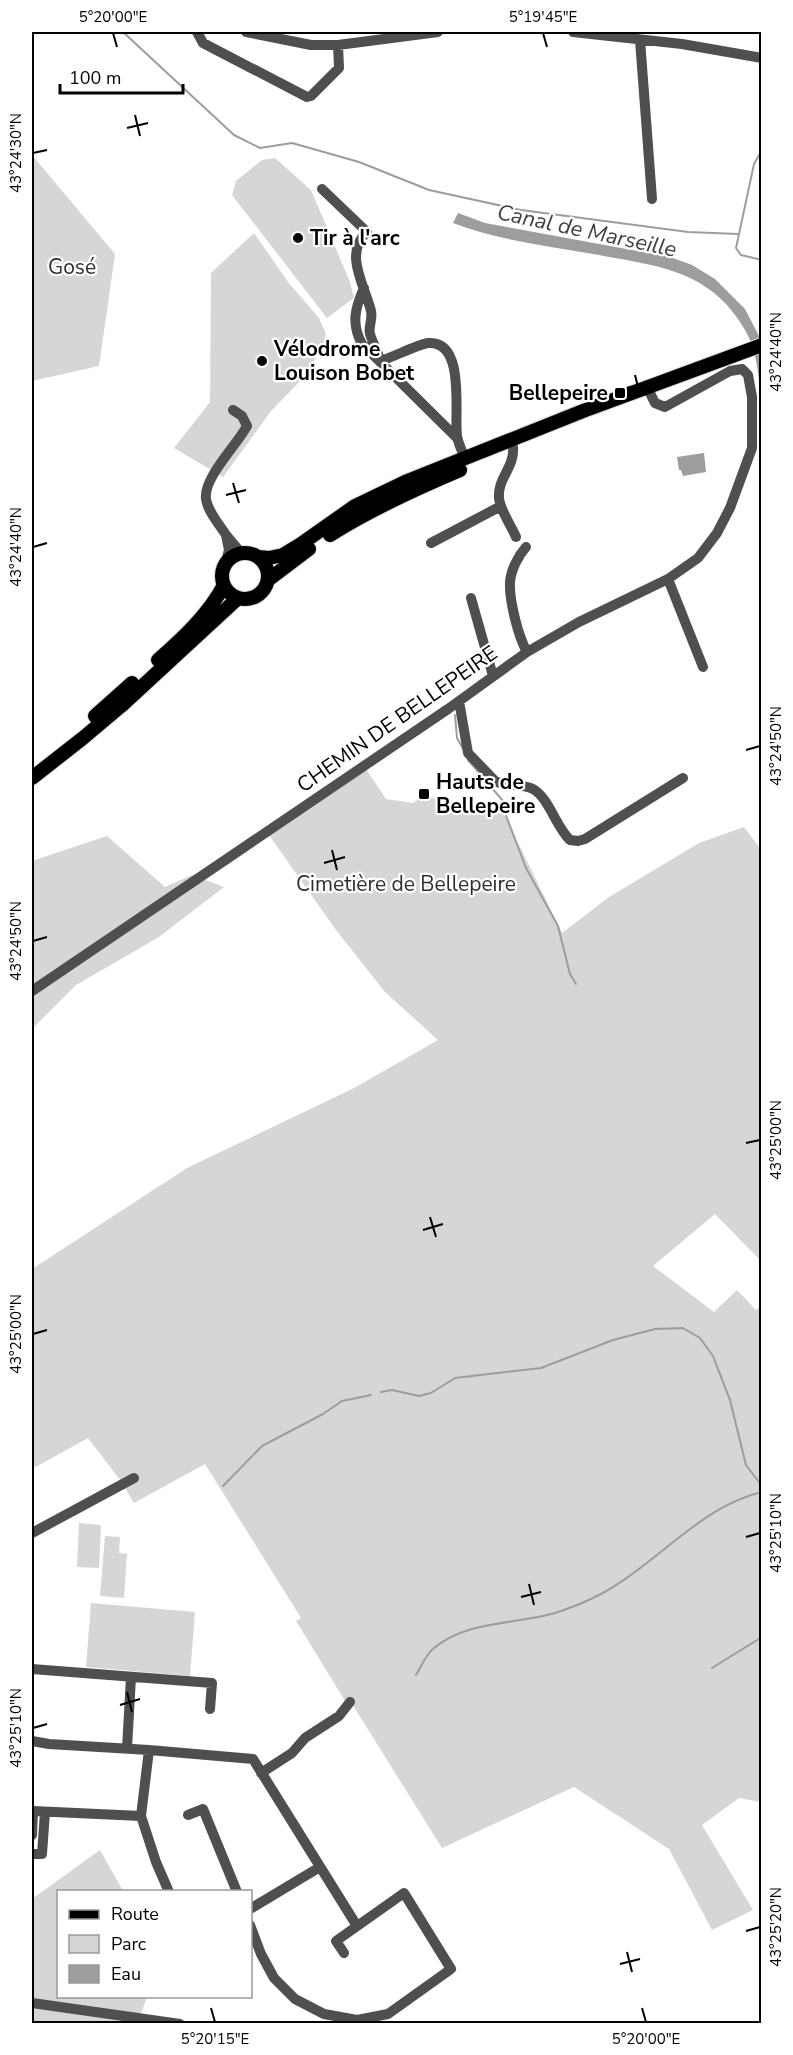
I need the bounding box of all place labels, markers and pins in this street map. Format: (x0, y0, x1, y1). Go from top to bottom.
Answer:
place label: Tir à l'arc (310, 224, 400, 252)
marker: Tir à l'arc (291, 231, 305, 245)
place label: Vélodrome Louison Bobet (273, 335, 415, 387)
marker: Vélodrome Louison Bobet (255, 354, 269, 368)
place label: Bellepeire (509, 379, 608, 407)
marker: Bellepeire (613, 386, 627, 400)
place label: Hauts de Bellepeire (436, 768, 535, 820)
marker: Hauts de Bellepeire (417, 787, 431, 801)

